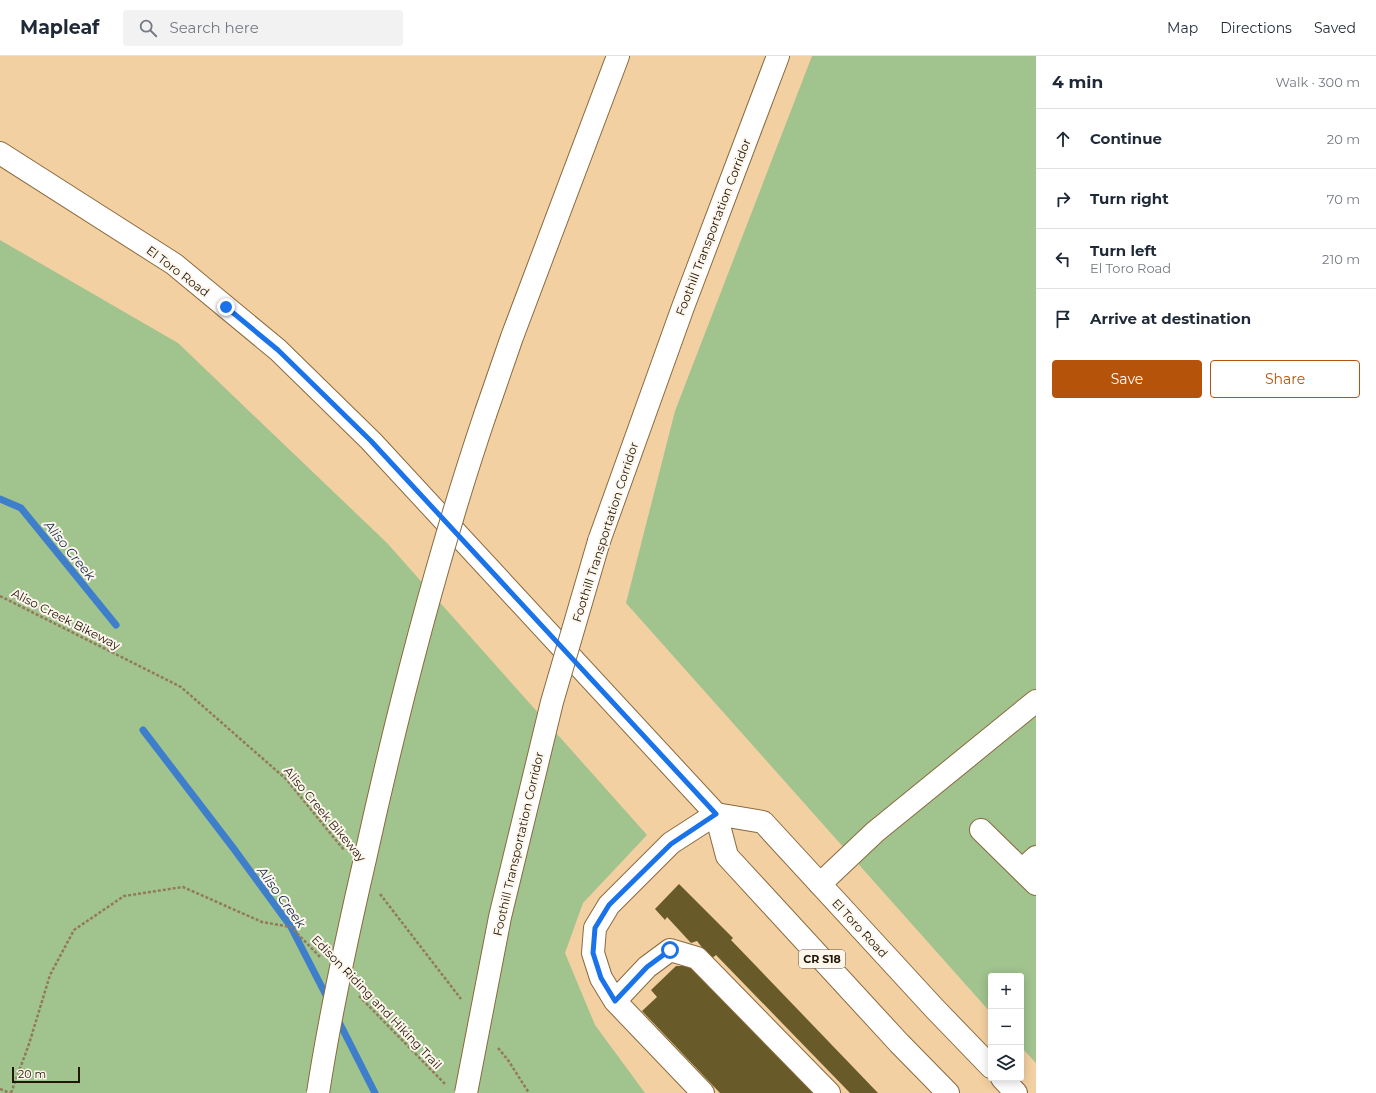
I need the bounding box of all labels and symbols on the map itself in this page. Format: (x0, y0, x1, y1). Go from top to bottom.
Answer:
street label: Foothill Transportation Corridor (672, 136, 754, 318)
street label: El Toro Road (144, 242, 212, 300)
route end (217, 298, 235, 316)
street label: Foothill Transportation Corridor (569, 440, 641, 624)
water label: Aliso Creek (40, 516, 100, 584)
street label: Aliso Creek Bikeway (9, 585, 123, 653)
street label: Foothill Transportation Corridor (489, 750, 547, 938)
street label: Aliso Creek Bikeway (281, 763, 369, 865)
water label: Aliso Creek (254, 862, 310, 932)
street label: El Toro Road (829, 896, 891, 960)
street label: Edison Riding and Hiking Trail (309, 932, 445, 1072)
route start (661, 941, 679, 959)
road number: CR S18 (799, 950, 845, 968)
scale bar (12, 1065, 80, 1084)

